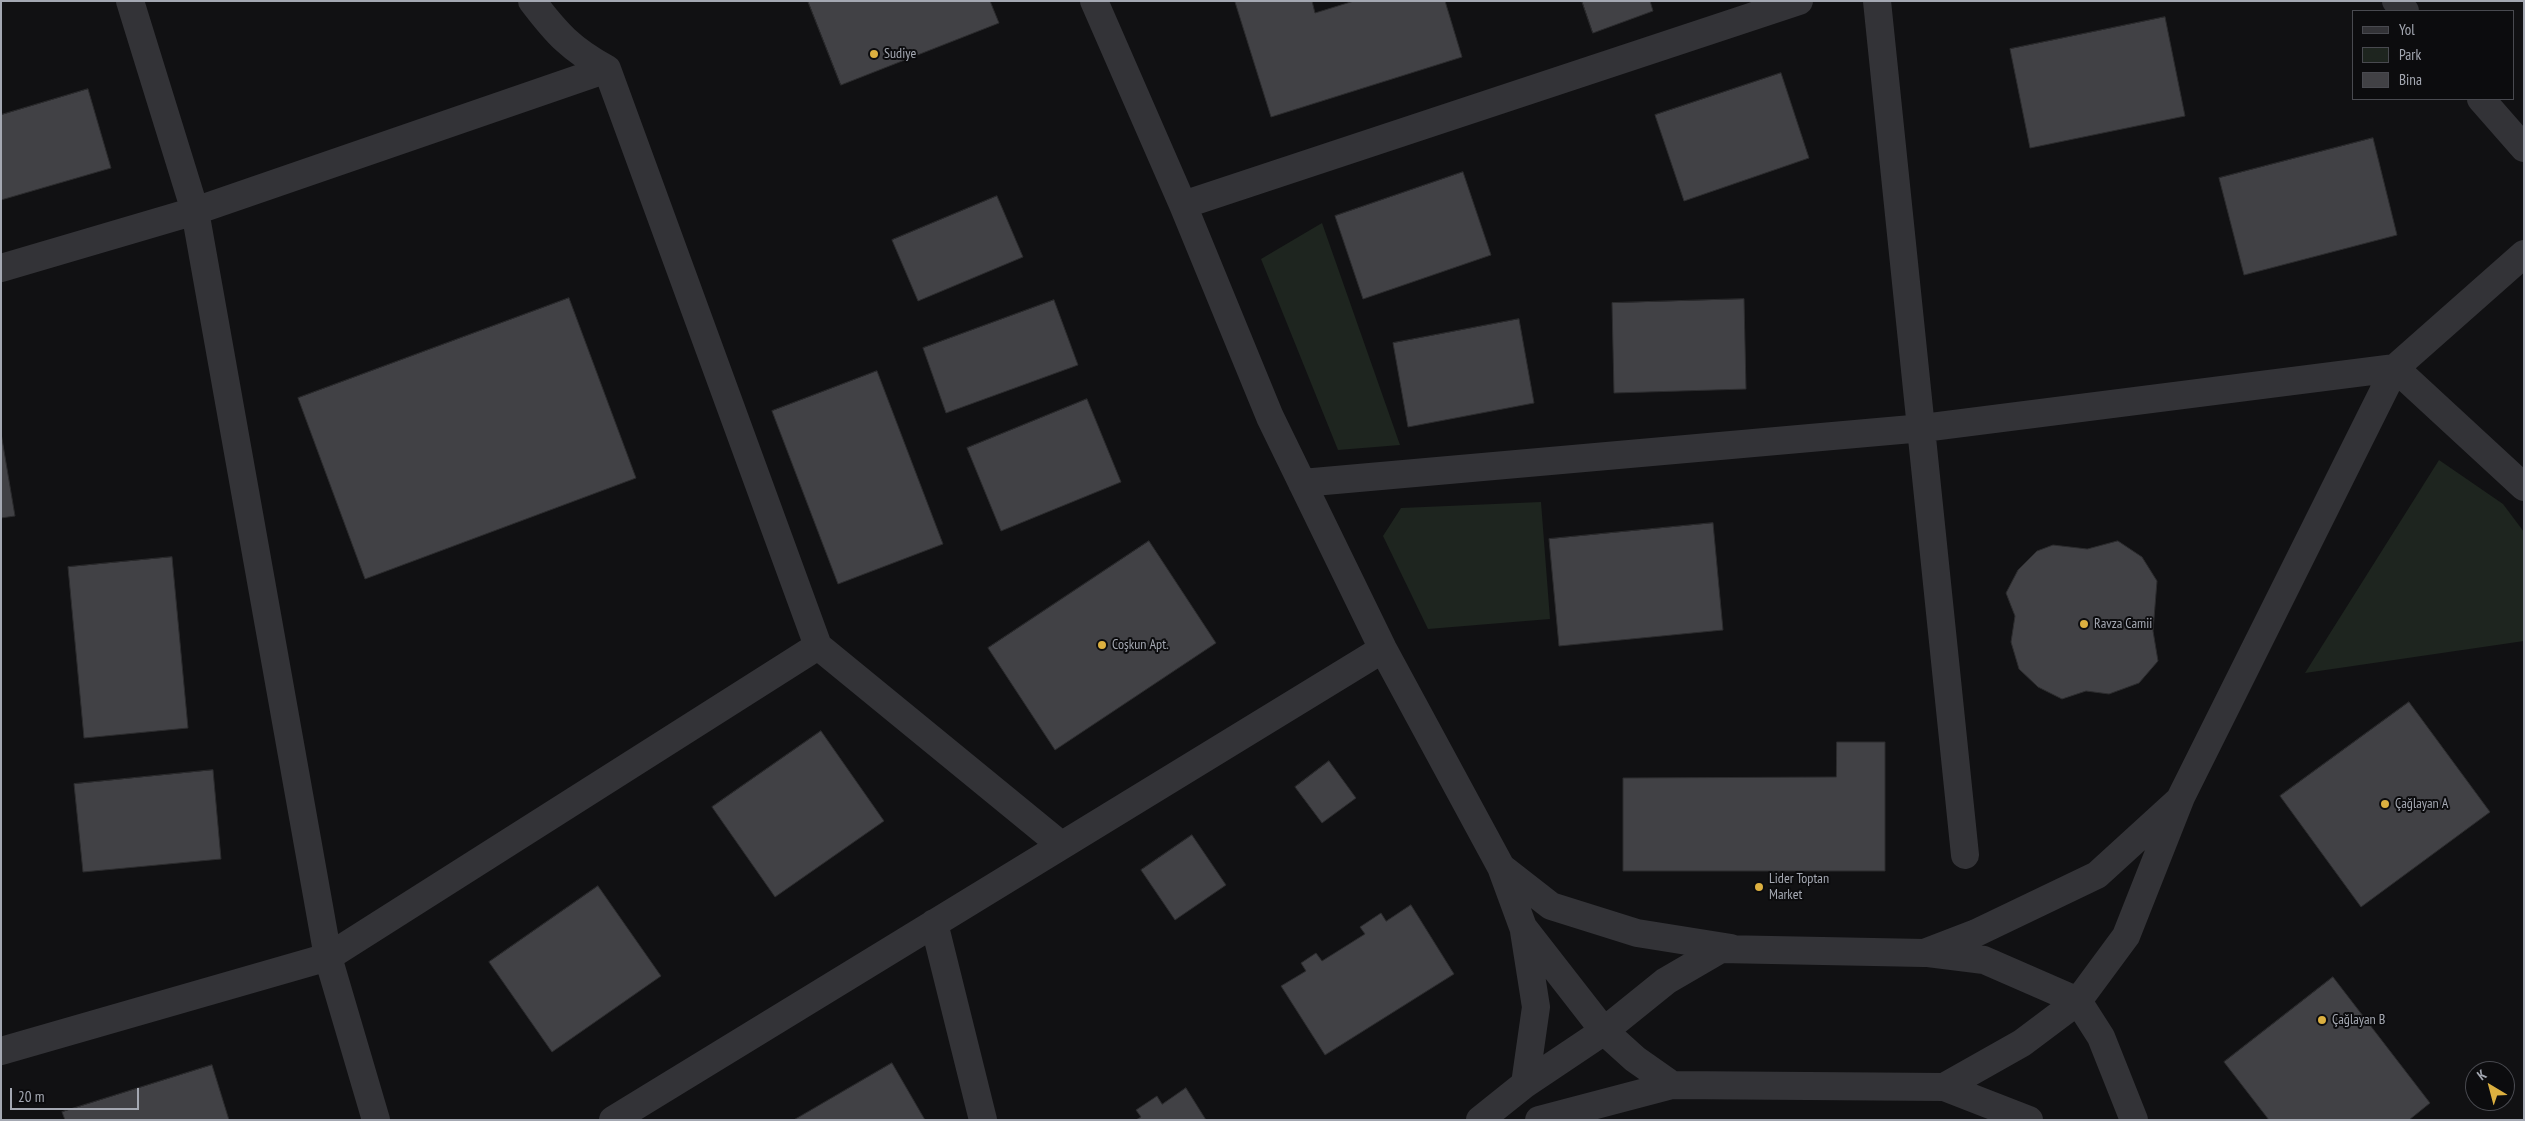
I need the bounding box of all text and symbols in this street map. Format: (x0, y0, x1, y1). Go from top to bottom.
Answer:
legend (2352, 10, 2515, 100)
text: Yol (2399, 20, 2415, 39)
text: Park (2399, 45, 2421, 64)
place label: Sudiye (884, 46, 916, 62)
marker: Sudiye (868, 48, 880, 60)
text: Bina (2399, 70, 2422, 89)
place label: Ravza Camii (2094, 616, 2152, 632)
marker: Ravza Camii (2078, 618, 2090, 630)
place label: Coşkun Apt. (1112, 637, 1168, 653)
marker: Coşkun Apt. (1096, 639, 1108, 651)
place label: Çağlayan A (2395, 796, 2448, 812)
marker: Çağlayan A (2379, 798, 2391, 810)
place label: Lider Toptan Market (1769, 871, 1829, 904)
marker: Lider Toptan Market (1753, 881, 1765, 893)
place label: Çağlayan B (2332, 1012, 2385, 1028)
marker: Çağlayan B (2316, 1014, 2328, 1026)
north arrow (2465, 1061, 2515, 1111)
text: K (2473, 1065, 2490, 1084)
scale bar (12, 1078, 141, 1110)
text: 20 m (18, 1087, 44, 1106)

